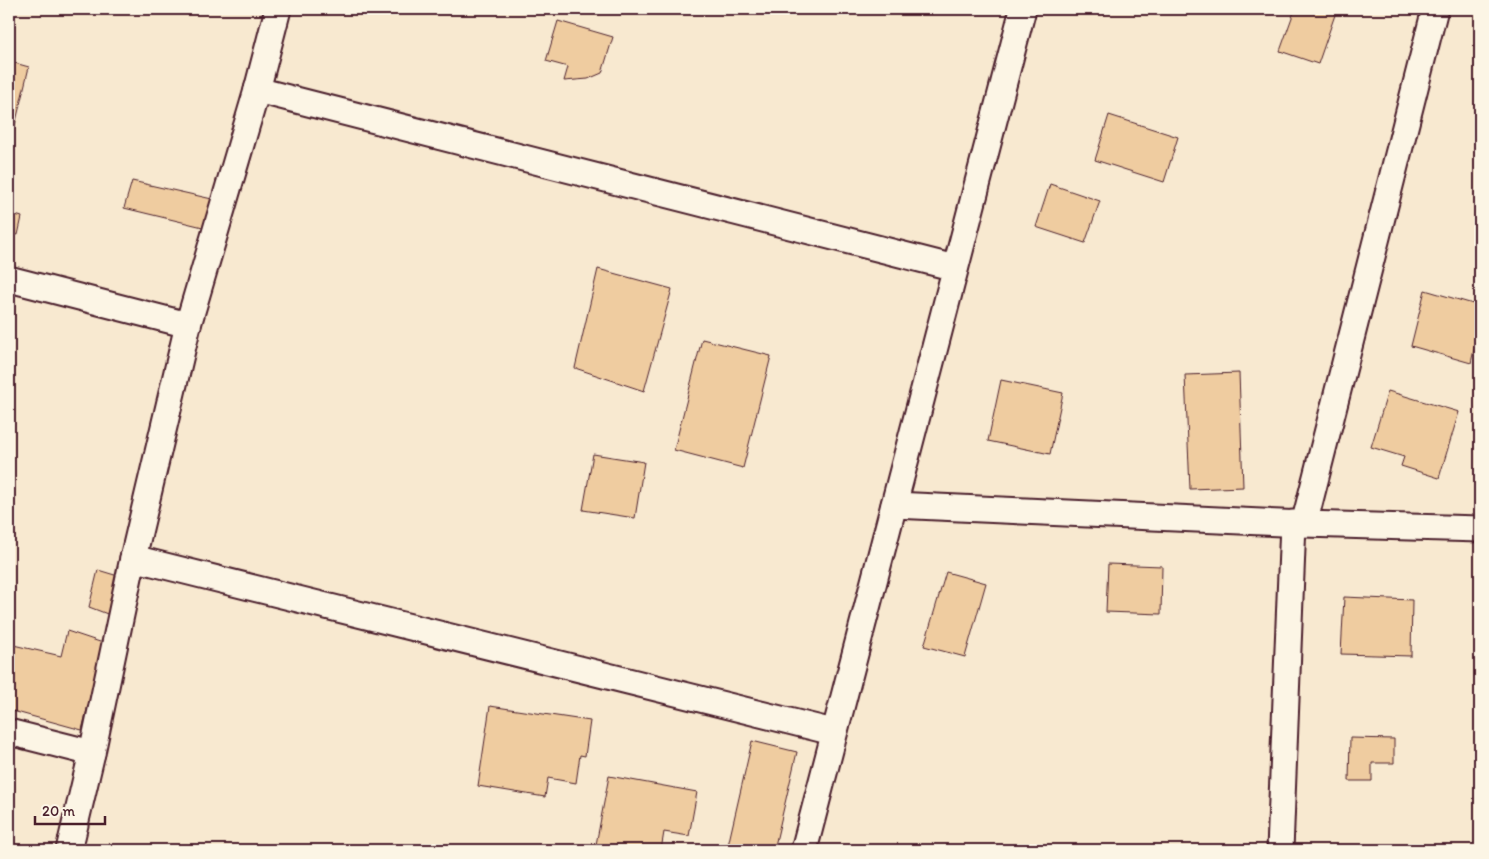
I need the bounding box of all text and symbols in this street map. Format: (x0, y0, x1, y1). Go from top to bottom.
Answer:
scale bar (35, 794, 105, 826)
text: 20 m (42, 802, 76, 820)

